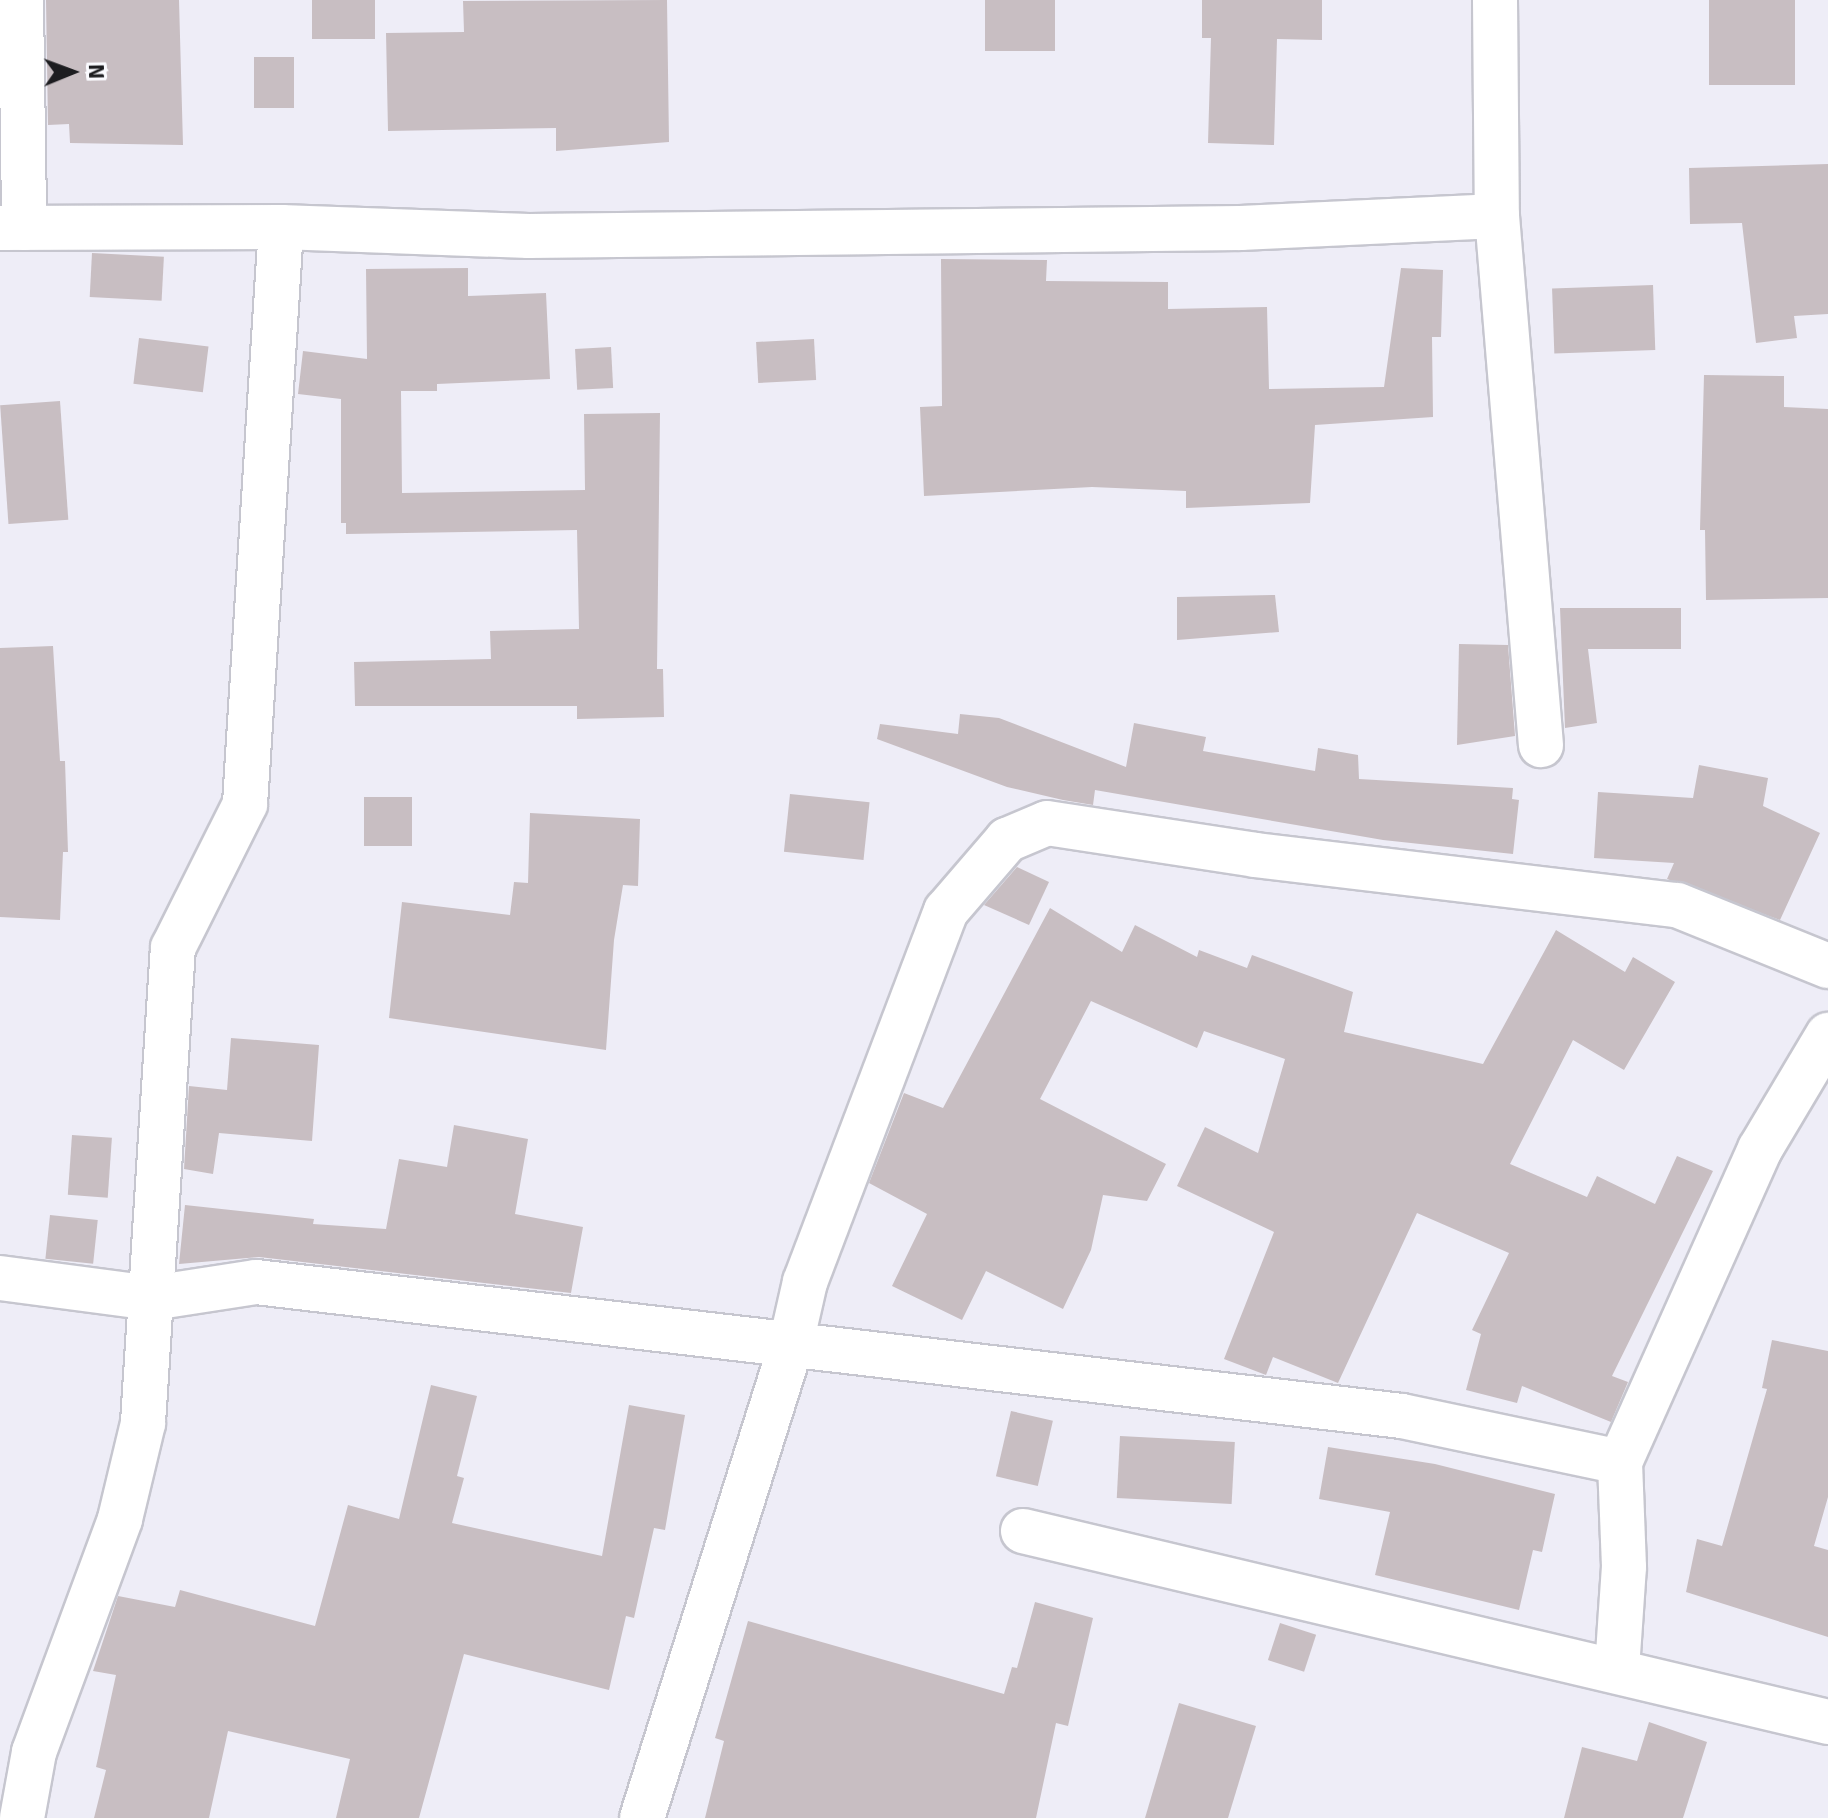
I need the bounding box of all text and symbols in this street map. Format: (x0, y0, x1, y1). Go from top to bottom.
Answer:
north arrow (32, 32, 112, 112)
text: N (83, 64, 110, 79)

